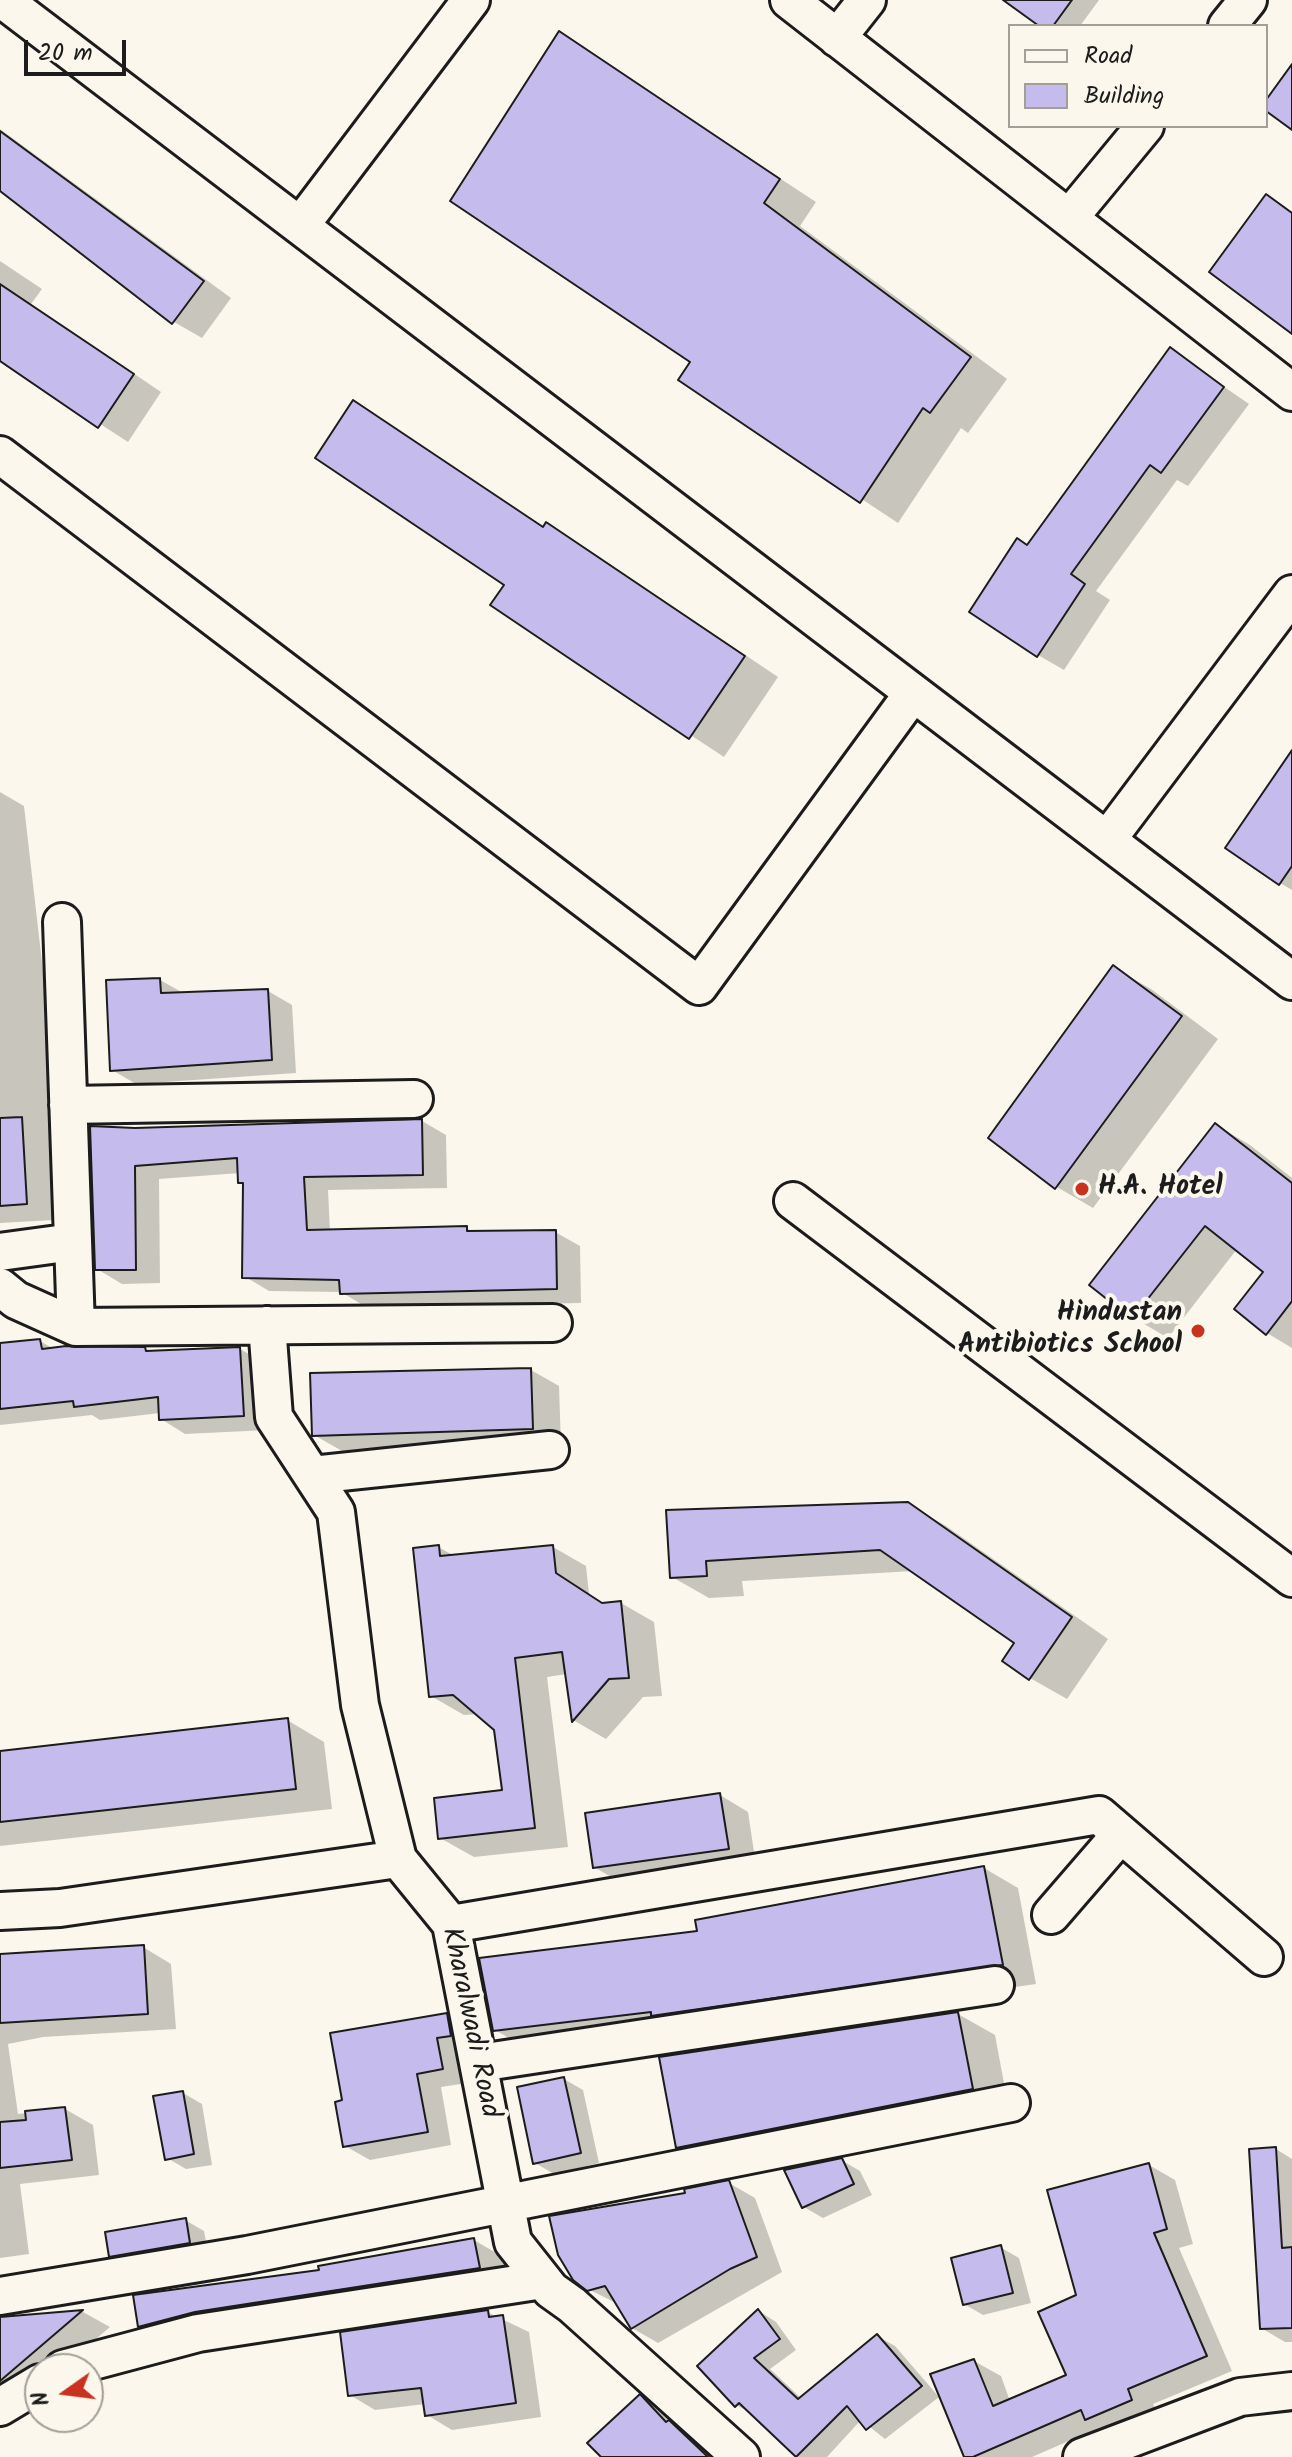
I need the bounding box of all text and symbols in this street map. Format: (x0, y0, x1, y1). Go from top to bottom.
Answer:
scale bar (28, 24, 130, 74)
legend (1008, 24, 1268, 128)
text: 20 m (38, 34, 93, 73)
text: Road (1084, 37, 1132, 76)
text: Building (1084, 77, 1164, 116)
place label: H.A. Hotel (1098, 1172, 1223, 1206)
marker: H.A. Hotel (1073, 1180, 1091, 1198)
place label: Hindustan Antibiotics School (958, 1298, 1182, 1364)
marker: Hindustan Antibiotics School (1189, 1322, 1207, 1340)
street label: Kharalwadi Road (431, 1925, 505, 2121)
north arrow (24, 2353, 104, 2433)
text: N (24, 2387, 61, 2409)

